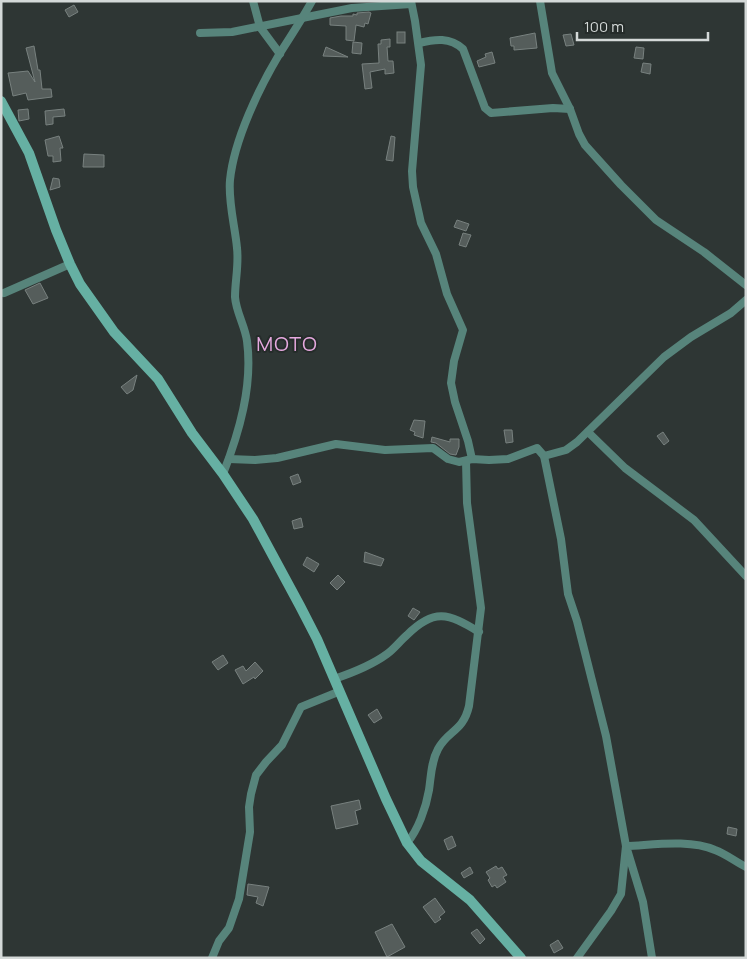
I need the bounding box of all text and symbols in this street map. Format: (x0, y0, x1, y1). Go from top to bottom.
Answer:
scale bar (577, 10, 708, 42)
text: 100 m (584, 16, 624, 37)
district label: MOTO (256, 330, 318, 357)

